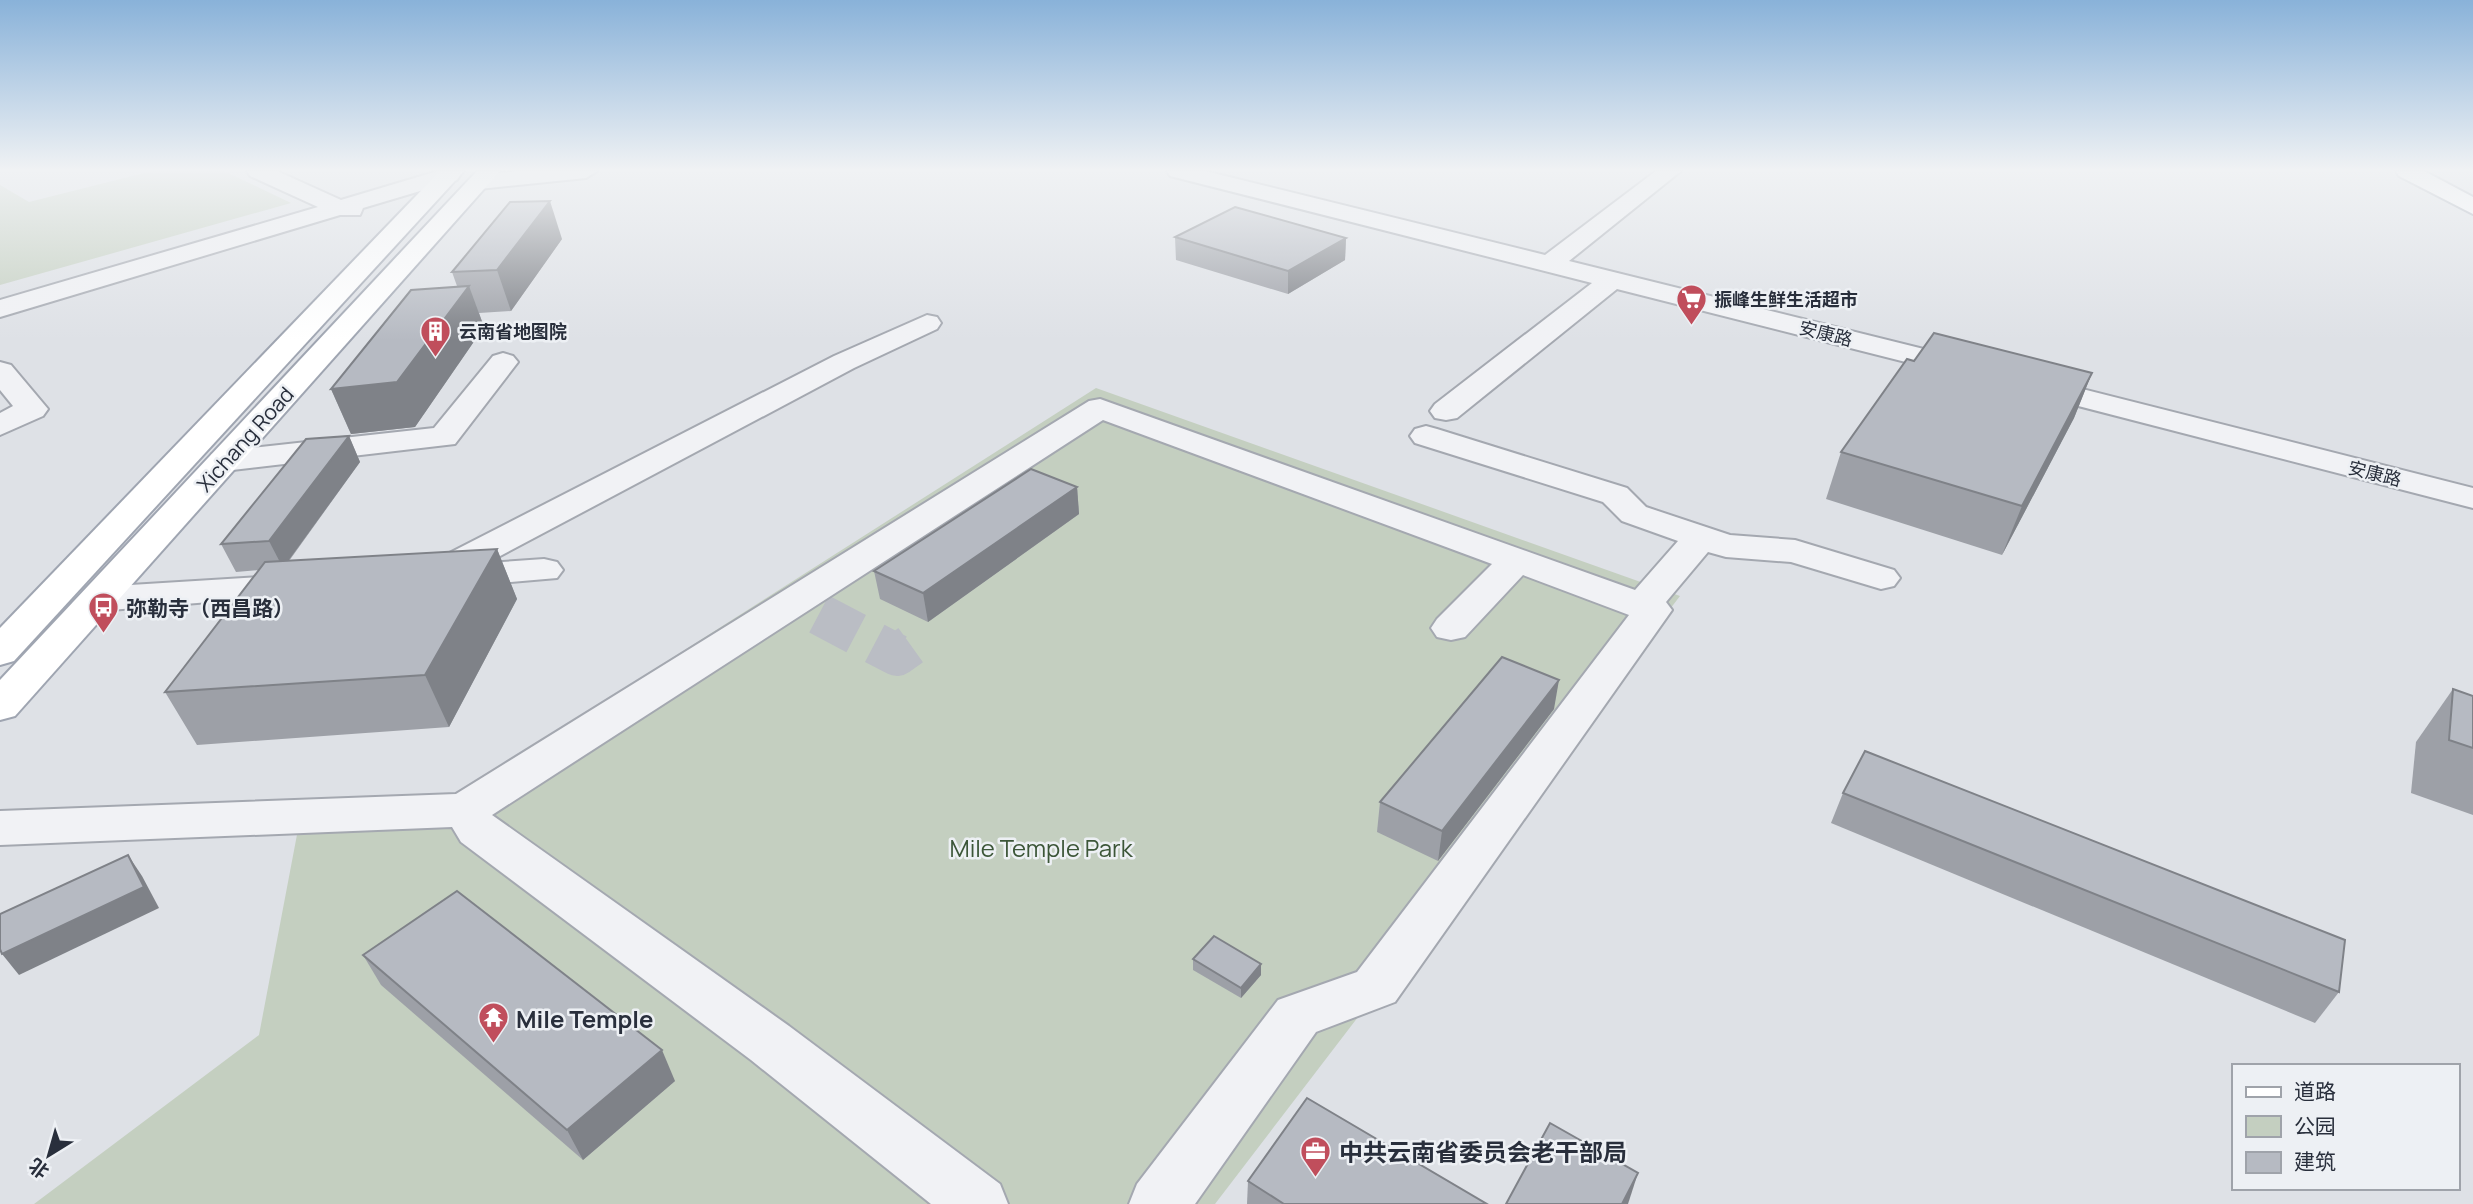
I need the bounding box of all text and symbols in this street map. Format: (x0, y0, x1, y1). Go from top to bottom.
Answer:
supermarket icon: 振峰生鲜生活超市 (1674, 282, 1708, 326)
place label: 振峰生鲜生活超市 (1714, 287, 1858, 311)
building icon: 云南省地图院 (419, 314, 453, 358)
street label: 安康路 (1797, 315, 1855, 351)
place label: 云南省地图院 (459, 319, 567, 343)
street label: Xichang Road (190, 380, 300, 498)
street label: 安康路 (2346, 455, 2404, 491)
bus stop icon: 弥勒寺（西昌路） (86, 591, 120, 635)
place label: 弥勒寺（西昌路） (126, 594, 294, 622)
park label: Mile Temple Park (949, 831, 1134, 864)
temple icon: Mile Temple (476, 1001, 510, 1045)
place label: Mile Temple (516, 1002, 654, 1035)
legend (2232, 1064, 2459, 1190)
text: 道路 (2294, 1077, 2336, 1105)
text: 公园 (2294, 1112, 2336, 1140)
north arrow (14, 1120, 84, 1190)
office icon: 中共云南省委员会老干部局 (1299, 1134, 1333, 1178)
place label: 中共云南省委员会老干部局 (1339, 1135, 1627, 1168)
text: 建筑 (2294, 1147, 2336, 1175)
text: 北 (23, 1152, 54, 1185)

